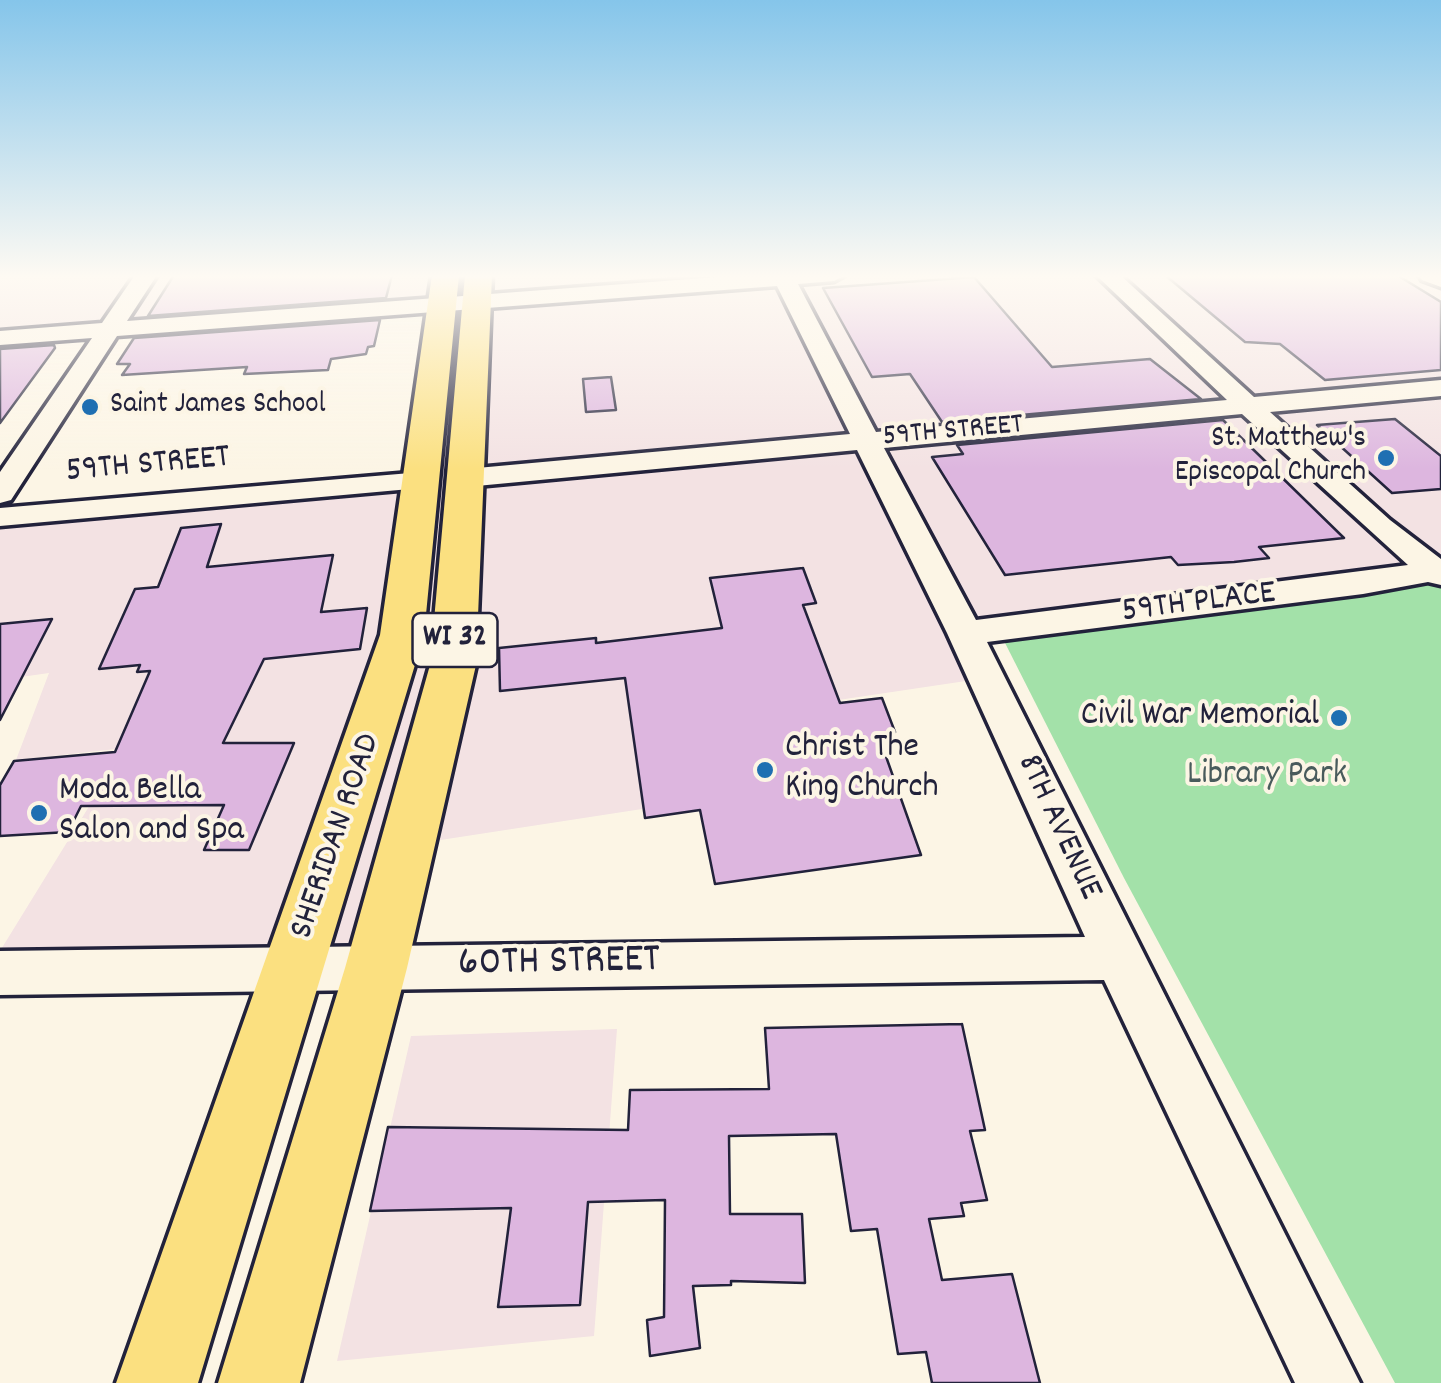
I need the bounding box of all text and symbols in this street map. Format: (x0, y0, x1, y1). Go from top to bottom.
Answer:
place label: Saint James School (110, 389, 326, 425)
marker: Saint James School (79, 396, 101, 418)
street label: 59TH STREET (881, 409, 1025, 457)
place label: St. Matthew's Episcopal Church (1175, 423, 1366, 494)
street label: 59TH STREET (64, 439, 232, 495)
marker: St. Matthew's Episcopal Church (1375, 447, 1397, 469)
street label: 59TH PLACE (1120, 575, 1278, 635)
road number: WI 32 (412, 613, 498, 667)
place label: Civil War Memorial (1081, 697, 1319, 739)
marker: Civil War Memorial (1328, 707, 1350, 729)
street label: SHERIDAN ROAD (283, 729, 393, 945)
place label: Christ The King Church (785, 729, 939, 811)
street label: 8TH AVENUE (1005, 748, 1109, 908)
park label: Library Park (1187, 756, 1347, 798)
marker: Christ The King Church (754, 759, 776, 781)
place label: Moda Bella Salon and Spa (59, 772, 244, 854)
marker: Moda Bella Salon and Spa (28, 802, 50, 824)
street label: 60TH STREET (458, 938, 660, 992)

